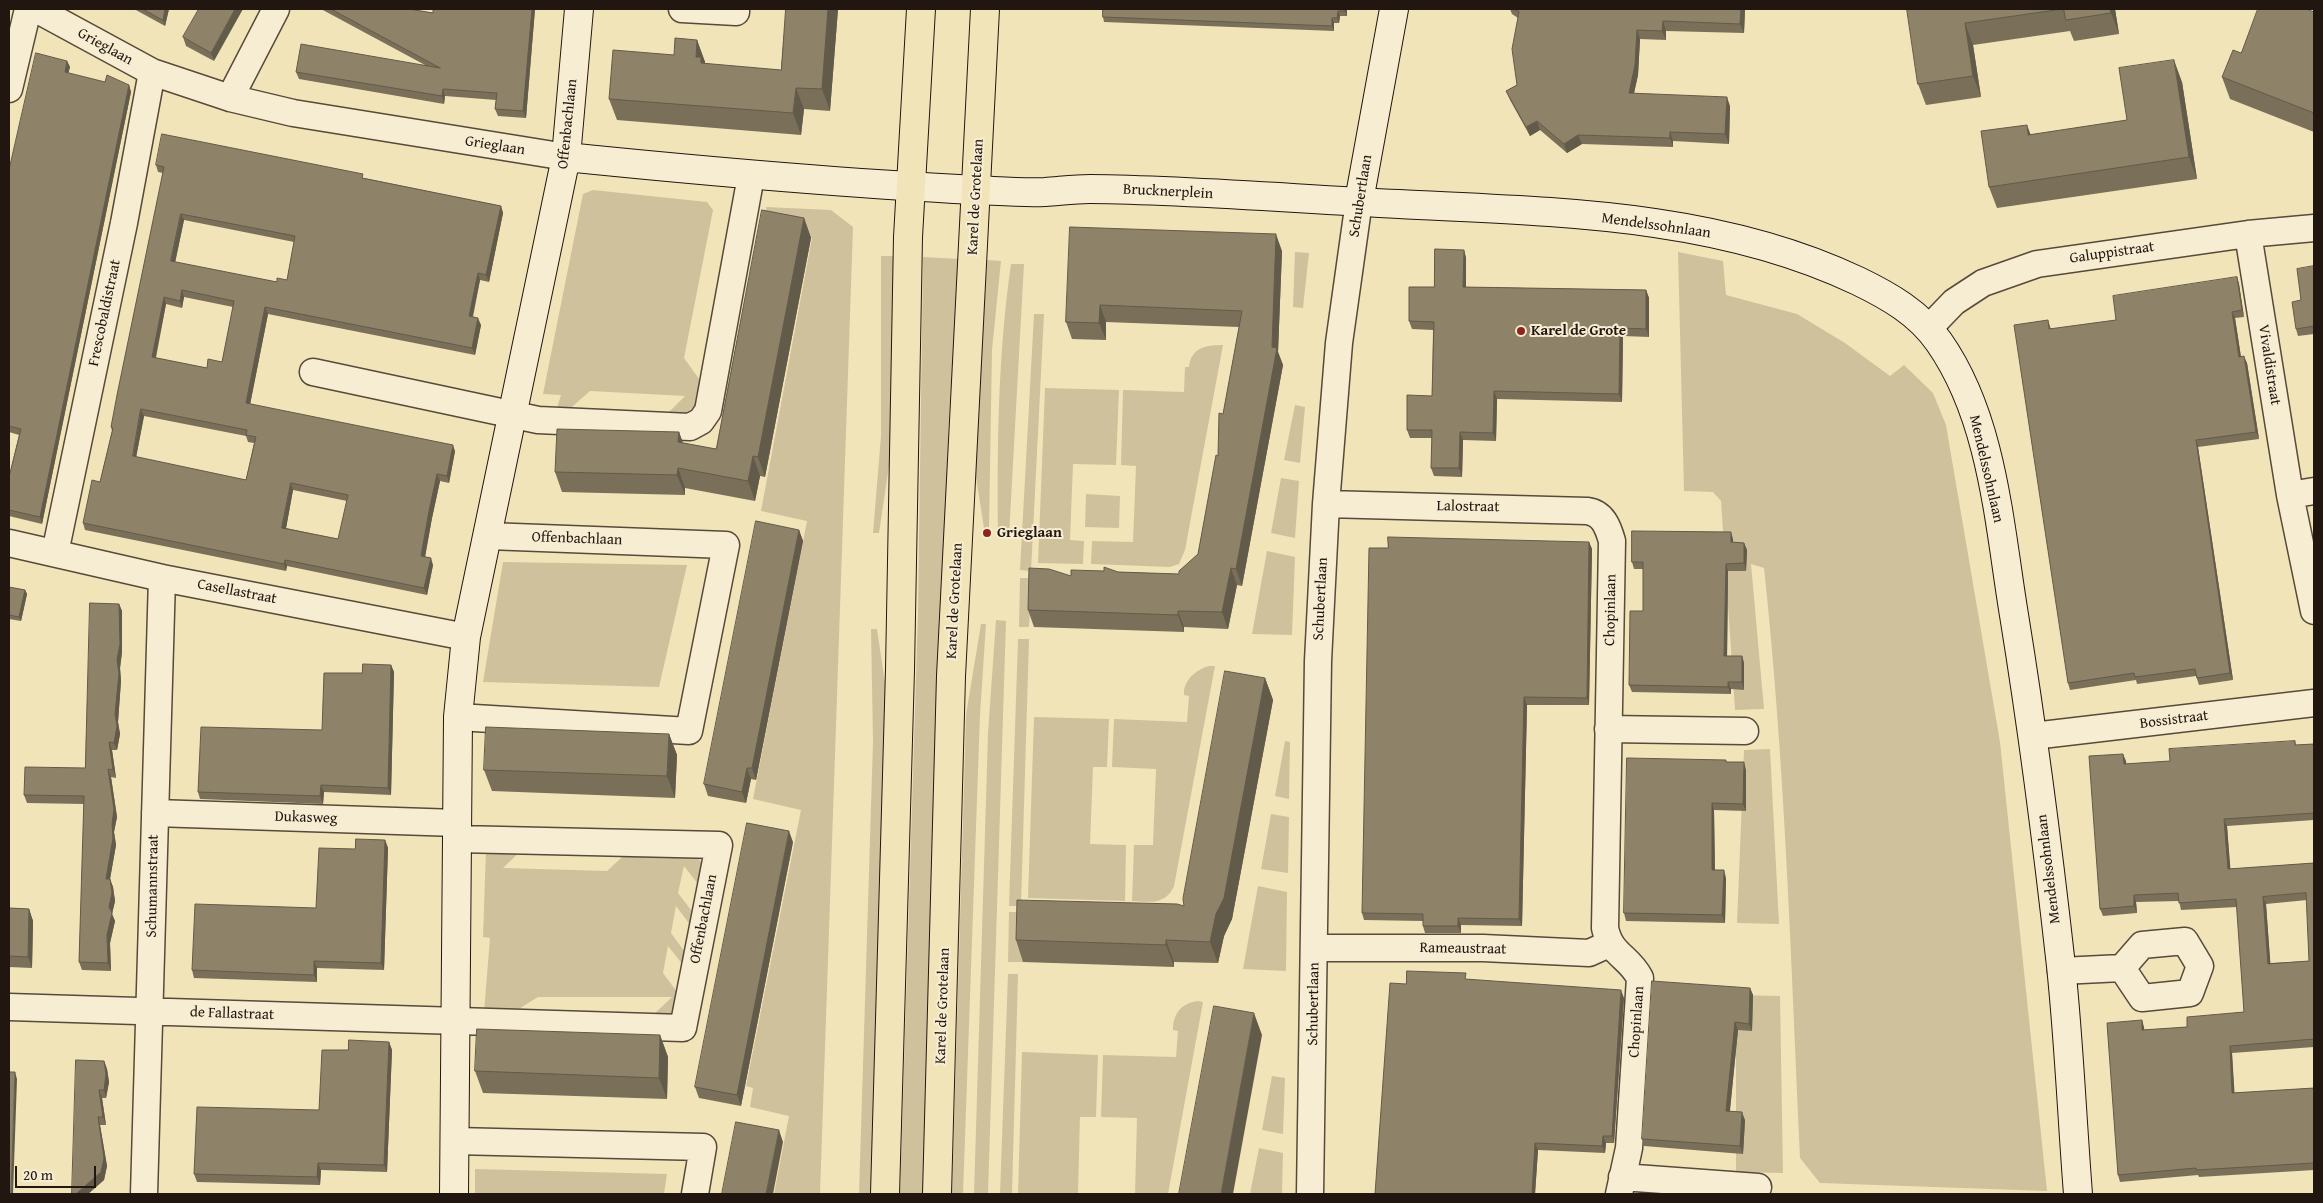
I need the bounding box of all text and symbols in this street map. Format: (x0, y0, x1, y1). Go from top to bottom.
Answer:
street label: Grieglaan (74, 24, 136, 70)
street label: Offenbachlaan (554, 78, 582, 170)
street label: Grieglaan (464, 132, 526, 160)
street label: Karel de Grotelaan (964, 138, 988, 256)
street label: Schubertlaan (1346, 153, 1376, 239)
street label: Brucknerplein (1122, 181, 1214, 203)
street label: Mendelssohnlaan (1600, 209, 1712, 243)
street label: Galuppistraat (2068, 238, 2156, 268)
street label: Frescobaldistraat (85, 258, 125, 368)
place label: Karel de Grote (1531, 322, 1626, 340)
street label: Vivaldistraat (2254, 323, 2284, 407)
marker: Karel de Grote (1515, 325, 1527, 337)
street label: Mendelssohnlaan (1965, 413, 2007, 525)
street label: Lalostraat (1436, 497, 1500, 517)
place label: Grieglaan (997, 524, 1062, 542)
marker: Grieglaan (981, 527, 993, 539)
street label: Offenbachlaan (531, 528, 623, 550)
street label: Karel de Grotelaan (943, 542, 967, 660)
street label: Schubertlaan (1310, 557, 1332, 641)
street label: Chopinlaan (1601, 574, 1621, 646)
street label: Casellastraat (196, 575, 278, 609)
street label: Bossistraat (2139, 707, 2209, 733)
street label: Dukasweg (274, 808, 338, 828)
street label: Mendelssohnlaan (2033, 813, 2065, 925)
street label: Schumannstraat (143, 834, 163, 938)
street label: Offenbachlaan (687, 873, 721, 965)
street label: Rameaustraat (1419, 939, 1507, 959)
street label: Karel de Grotelaan (932, 948, 954, 1064)
street label: Schubertlaan (1304, 962, 1324, 1046)
street label: Chopinlaan (1626, 986, 1648, 1058)
street label: de Fallastraat (189, 1004, 275, 1024)
scale bar (18, 1156, 99, 1188)
text: 20 m (23, 1164, 53, 1185)

